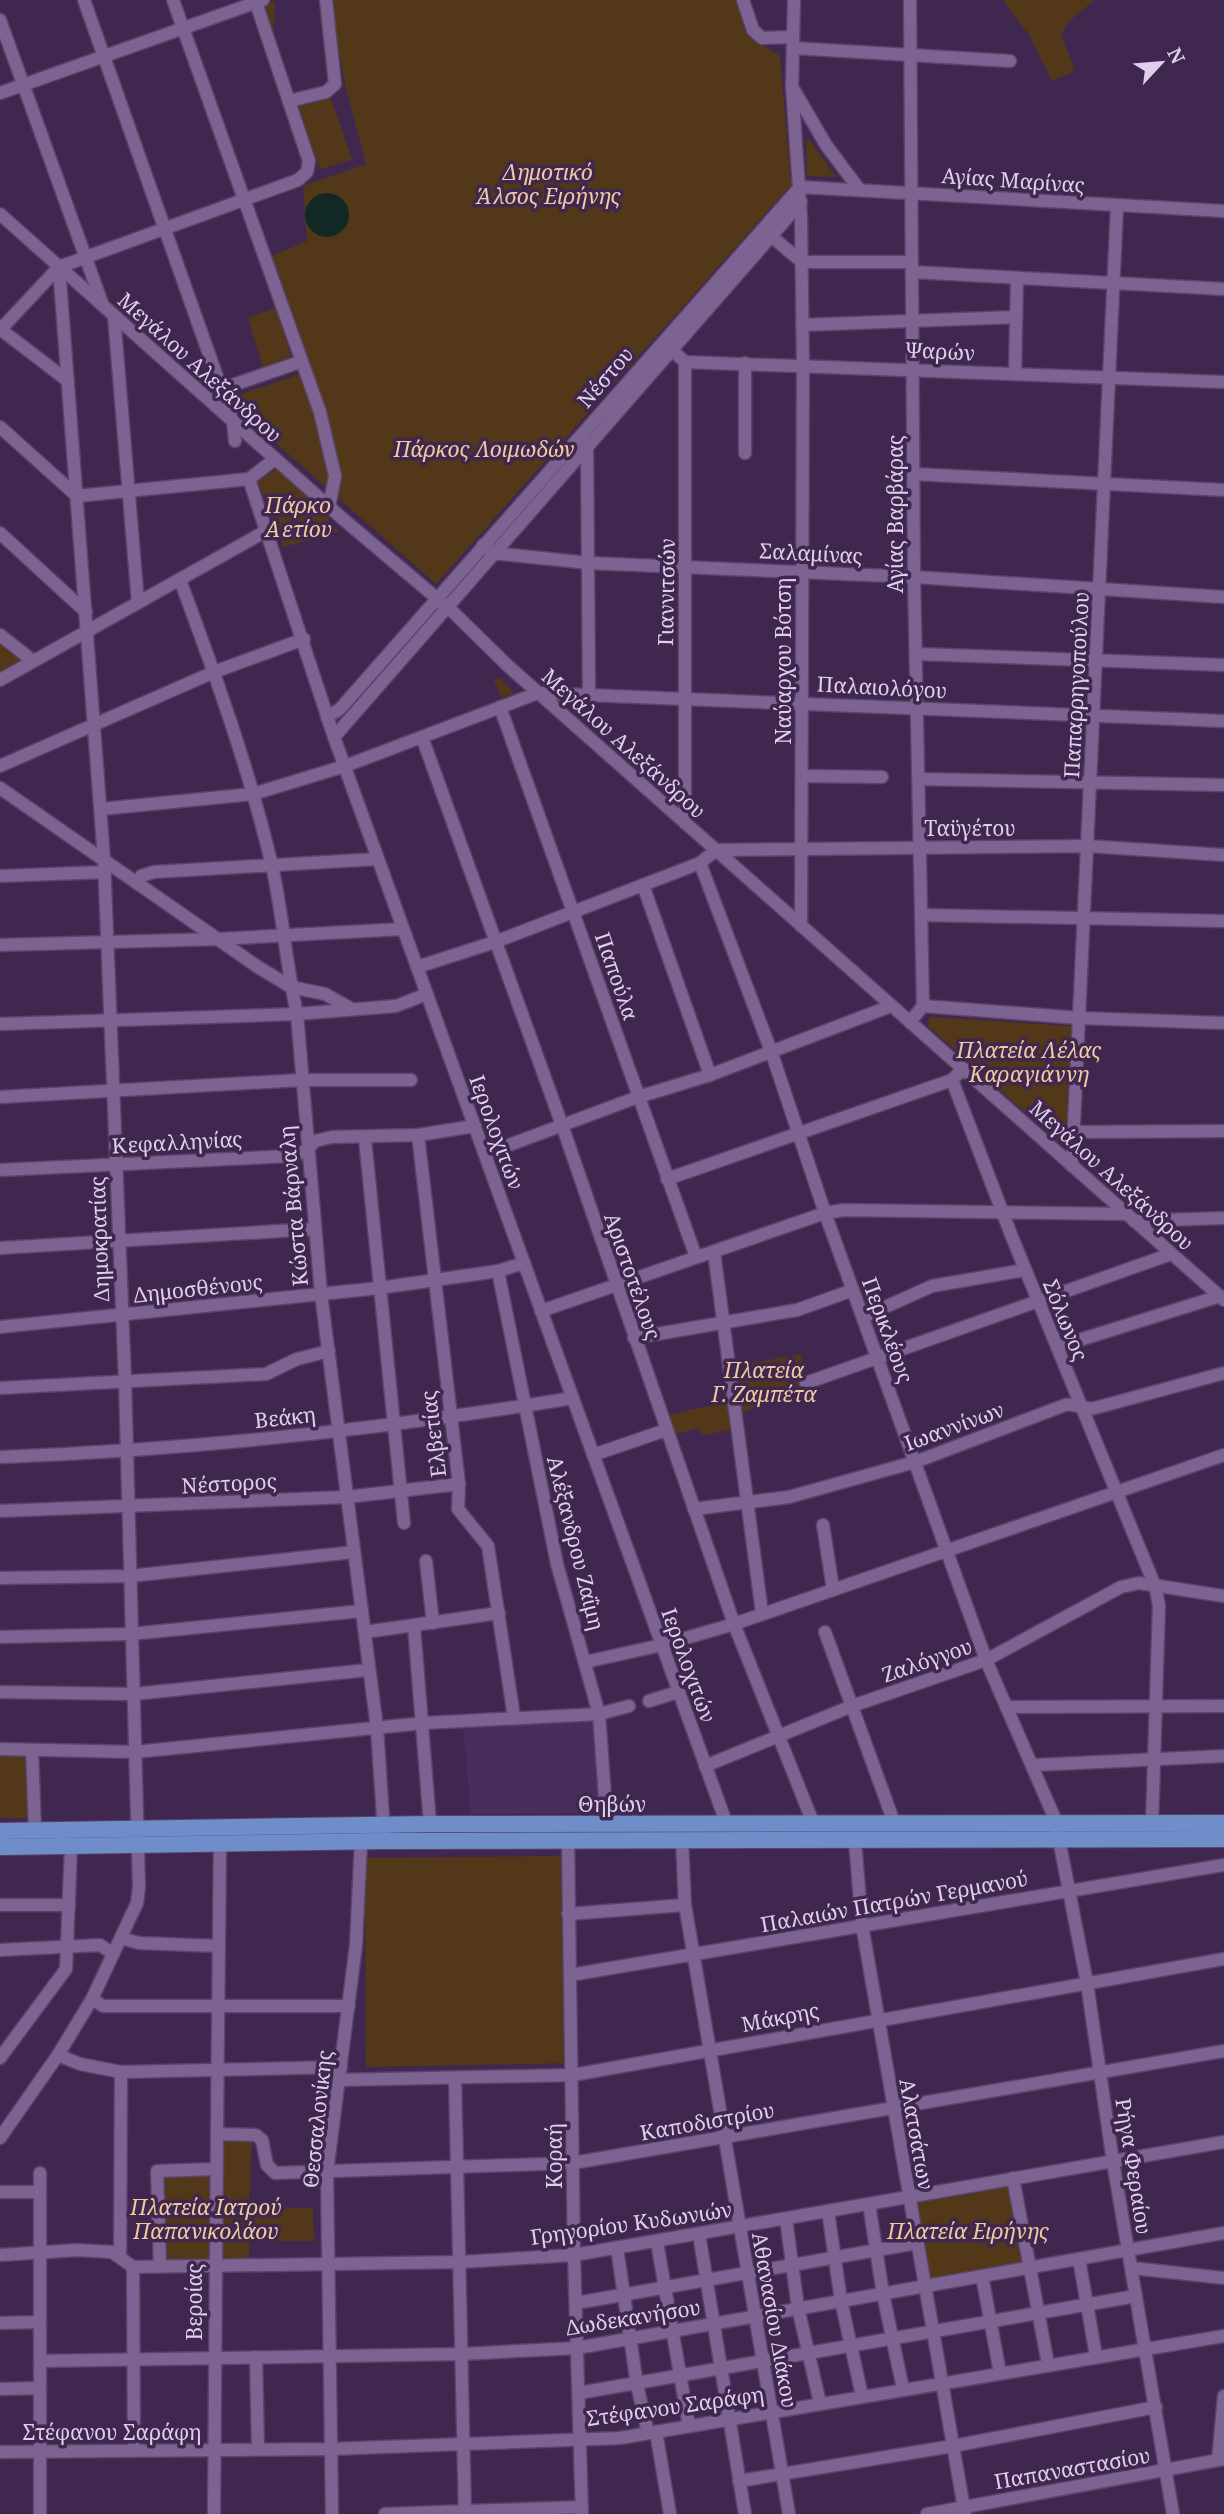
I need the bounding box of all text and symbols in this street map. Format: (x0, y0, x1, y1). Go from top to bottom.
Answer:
north arrow (1126, 28, 1196, 98)
text: N (1161, 43, 1191, 68)
park label: Δημοτικό Άλσος Ειρήνης (475, 158, 622, 210)
street label: Αγίας Μαρίνας (940, 161, 1086, 199)
street label: Μεγάλου Αλεξάνδρου (112, 286, 288, 448)
street label: Ψαρών (904, 335, 976, 367)
street label: Νέστου (571, 341, 639, 413)
park label: Πάρκος Λοιμωδών (393, 435, 575, 463)
street label: Αγίας Βαρβάρας (881, 435, 909, 593)
park label: Πάρκο Αετίου (264, 491, 332, 543)
street label: Σαλαμίνας (759, 536, 863, 570)
street label: Γιαννιτσών (651, 538, 681, 646)
street label: Ναύαρχου Βότση (769, 577, 797, 745)
street label: Παπαρρηγοπούλου (1057, 591, 1095, 779)
street label: Μεγάλου Αλεξάνδρου (536, 662, 712, 824)
street label: Παλαιολόγου (816, 670, 948, 704)
street label: Ταϋγέτου (924, 814, 1016, 842)
street label: Παπούλα (589, 928, 645, 1024)
park label: Πλατεία Λέλας Καραγιάννη (956, 1036, 1102, 1088)
street label: Ιερολοχιτών (463, 1071, 531, 1193)
street label: Μεγάλου Αλεξάνδρου (1024, 1094, 1200, 1256)
street label: Κεφαλληνίας (111, 1125, 243, 1159)
street label: Κώστα Βάρναλη (272, 1125, 314, 1287)
street label: Δημοκρατίας (83, 1176, 115, 1302)
street label: Αριστοτέλους (598, 1209, 668, 1343)
street label: Δημοσθένους (132, 1267, 264, 1309)
street label: Περικλέους (856, 1273, 920, 1387)
street label: Σόλωνος (1037, 1275, 1095, 1365)
park label: Πλατεία Γ. Ζαμπέτα (710, 1356, 817, 1408)
street label: Ελβετίας (414, 1389, 452, 1479)
street label: Ιωαννίνων (900, 1395, 1008, 1457)
street label: Βεάκη (253, 1400, 317, 1434)
street label: Αλέξανδρου Ζαΐμη (541, 1453, 611, 1633)
street label: Νέστορος (181, 1467, 277, 1499)
street label: Ιερολοχιτών (655, 1604, 723, 1726)
street label: Ζαλόγγου (878, 1632, 976, 1688)
street label: Θηβών (578, 1790, 646, 1818)
street label: Παλαιών Πατρών Γερμανού (758, 1864, 1030, 1938)
street label: Μάκρης (739, 1996, 821, 2038)
street label: Θεσσαλονίκης (296, 2049, 338, 2189)
street label: Αλατσάτων (893, 2076, 941, 2192)
street label: Καποδιστρίου (638, 2095, 776, 2147)
street label: Ρήγα Φεραίου (1109, 2096, 1159, 2236)
street label: Κοραή (540, 2123, 568, 2189)
park label: Πλατεία Ιατρού Παπανικολάου (129, 2193, 282, 2245)
street label: Γρηγορίου Κυδωνιών (528, 2195, 734, 2251)
park label: Πλατεία Ειρήνης (886, 2217, 1050, 2245)
street label: Αθανασίου Διάκου (746, 2230, 804, 2410)
street label: Βεροίας (180, 2263, 208, 2341)
street label: Δωδεκανήσου (564, 2293, 702, 2341)
street label: Στέφανου Σαράφη (584, 2380, 766, 2432)
street label: Στέφανου Σαράφη (23, 2418, 201, 2446)
street label: Παπαναστασίου (992, 2441, 1152, 2495)

